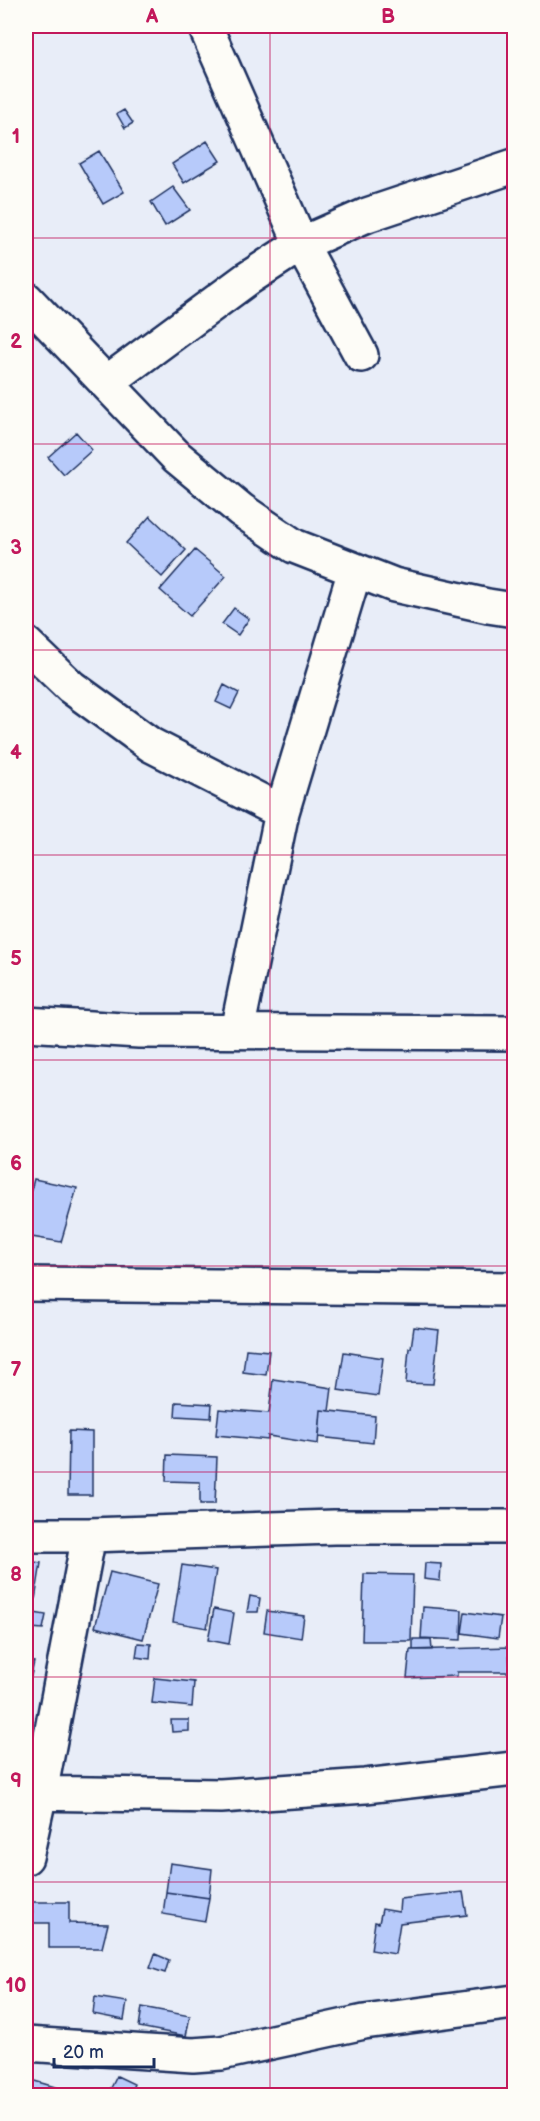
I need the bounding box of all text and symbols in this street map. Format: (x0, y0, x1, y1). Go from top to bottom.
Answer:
text: A (145, 5, 159, 29)
text: B (381, 5, 395, 29)
text: 1 (12, 125, 20, 149)
text: 2 (10, 330, 22, 354)
text: 3 (10, 536, 22, 560)
text: 4 (10, 741, 22, 765)
text: 5 (10, 947, 22, 971)
text: 6 (10, 1152, 22, 1176)
text: 7 (10, 1358, 22, 1382)
text: 8 (10, 1563, 22, 1587)
text: 9 (10, 1769, 22, 1793)
text: 10 (6, 1974, 26, 1998)
scale bar (54, 2031, 154, 2069)
text: 20 m (63, 2042, 104, 2063)

